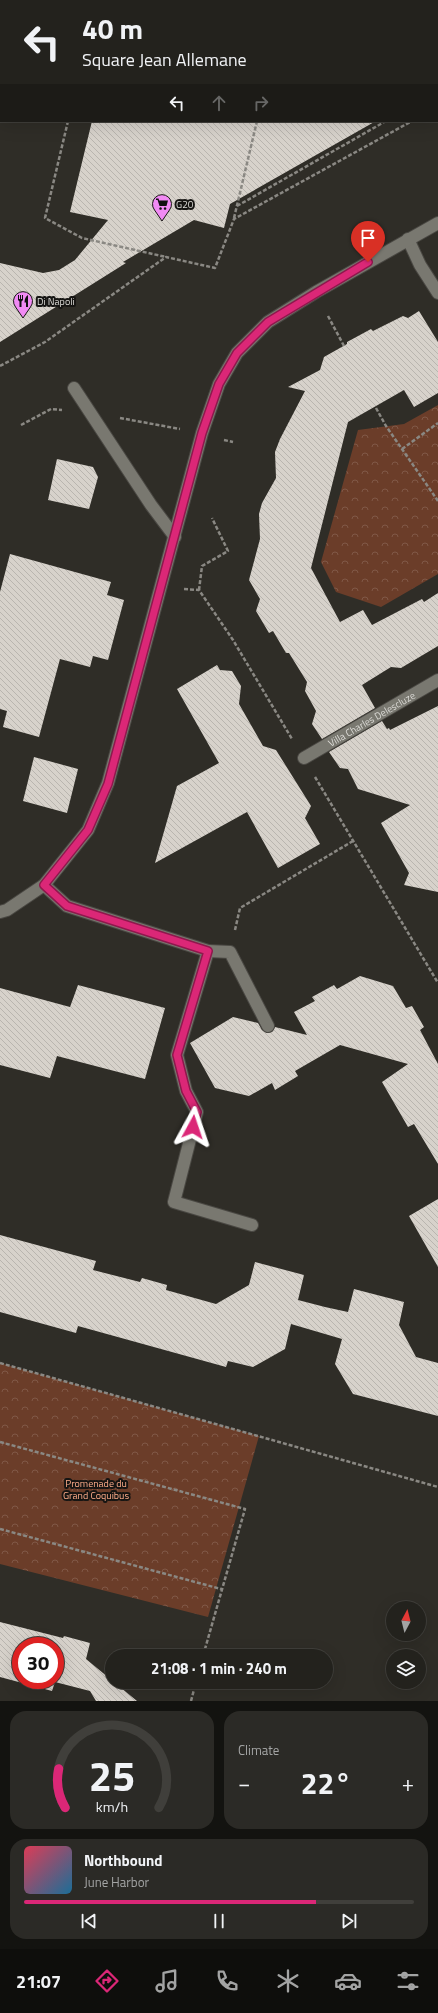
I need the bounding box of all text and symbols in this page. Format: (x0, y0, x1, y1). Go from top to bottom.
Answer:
text: 40 m (82, 7, 143, 50)
icon: left (16, 16, 68, 68)
text: Square Jean Allemane (82, 46, 247, 73)
icon: left (166, 92, 188, 114)
icon: ahead (208, 92, 230, 114)
icon: right (250, 92, 272, 114)
supermarket icon: G20 (151, 193, 173, 221)
place label: G20 (176, 197, 194, 212)
pin (351, 221, 385, 262)
icon: arrive (357, 227, 379, 249)
restaurant icon: Di Napoli (12, 290, 34, 318)
place label: Di Napoli (37, 294, 75, 309)
street label: Villa Charles Delescluze (325, 688, 418, 750)
position arrow (172, 1106, 214, 1148)
park label: Promenade du Grand Coquibus (63, 1476, 129, 1503)
north arrow (386, 1601, 426, 1641)
map controls (386, 1601, 426, 1689)
speed limit sign: 30 (12, 1637, 64, 1689)
button: layers (386, 1649, 426, 1689)
text: 21:08 · 1 min · 240 m (151, 1657, 287, 1680)
text: Climate (238, 1740, 279, 1760)
text: 25 (89, 1744, 135, 1807)
text: 22° (301, 1760, 351, 1806)
text: − (238, 1766, 250, 1800)
text: + (402, 1766, 414, 1800)
text: km/h (96, 1796, 128, 1818)
text: Northbound (84, 1849, 163, 1872)
text: June Harbor (84, 1872, 149, 1892)
icon: previous (78, 1910, 100, 1932)
icon: pause (208, 1910, 230, 1932)
icon: next (338, 1910, 360, 1932)
icon: directions (93, 1967, 121, 1995)
icon: music (153, 1967, 181, 1995)
icon: phone (213, 1967, 241, 1995)
icon: climate (274, 1967, 302, 1995)
icon: car (334, 1967, 362, 1995)
icon: filters (394, 1967, 422, 1995)
text: 21:07 (16, 1968, 61, 1995)

